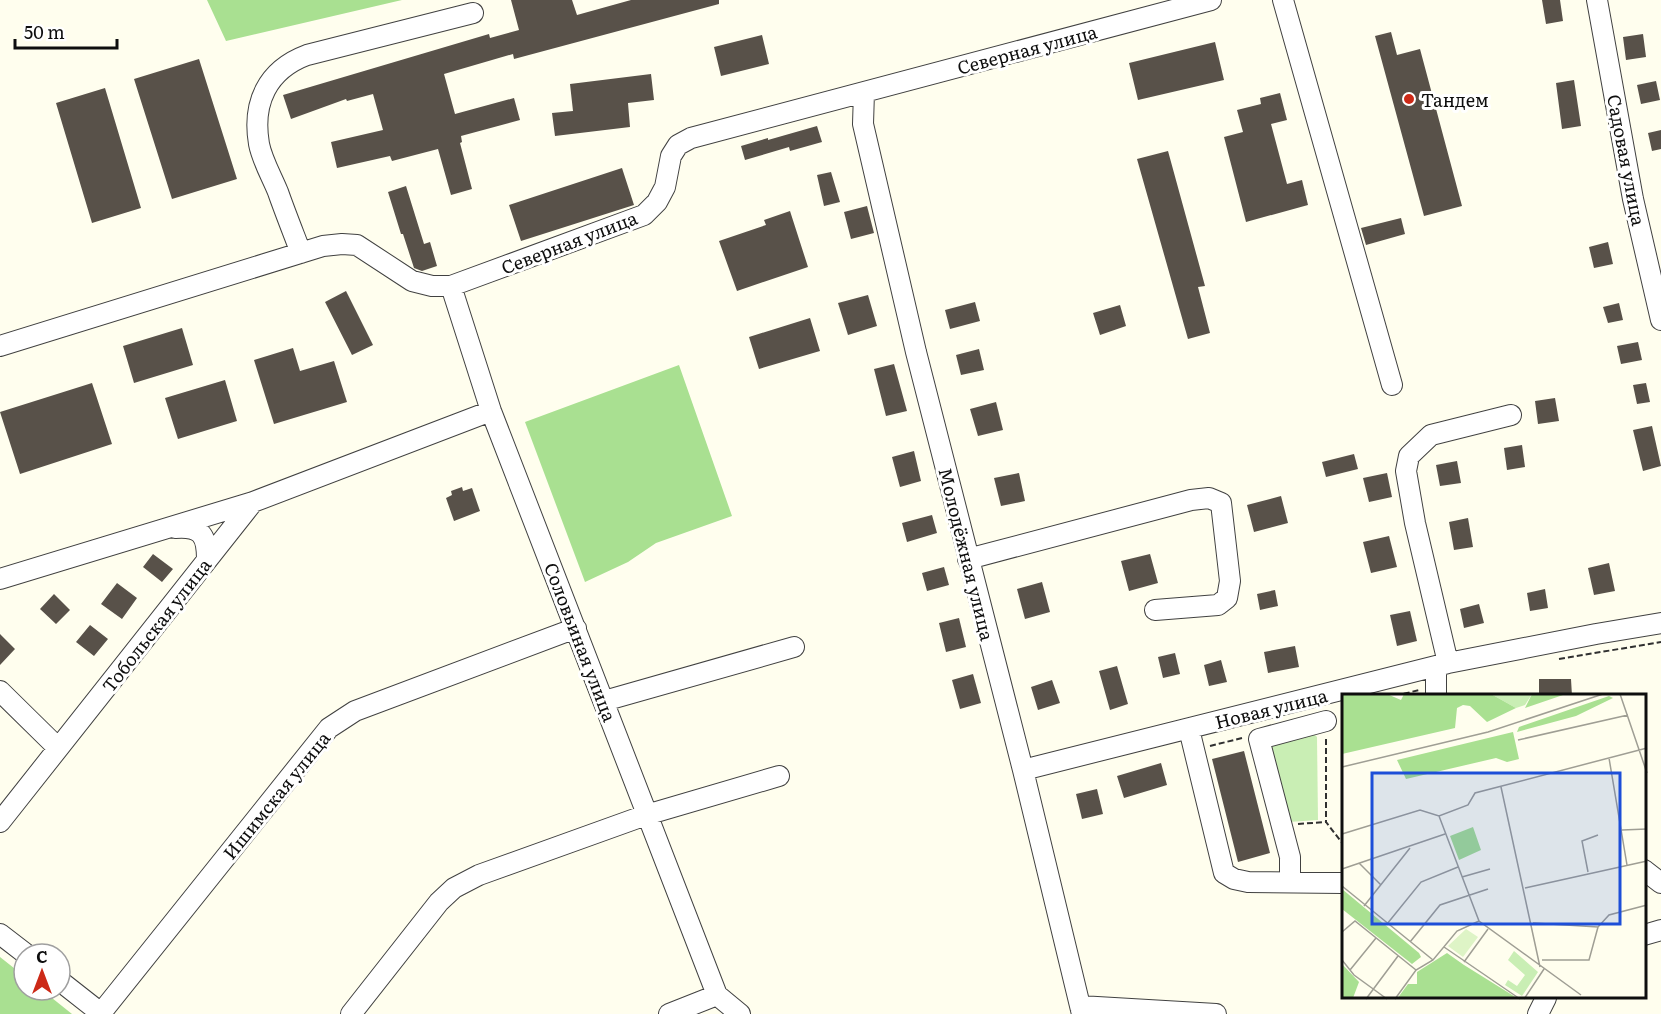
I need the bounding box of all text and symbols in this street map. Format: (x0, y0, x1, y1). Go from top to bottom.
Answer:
scale bar (15, 12, 117, 50)
street label: Северная улица (954, 17, 1100, 81)
text: 50 m (24, 18, 65, 45)
place label: Тандем (1421, 86, 1489, 113)
marker: Тандем (1402, 92, 1416, 106)
street label: Садовая улица (1601, 92, 1653, 228)
street label: Северная улица (497, 204, 641, 280)
street label: Молодёжная улица (932, 465, 1002, 644)
street label: Тобольская улица (95, 552, 217, 698)
street label: Соловьиная улица (538, 559, 624, 726)
street label: Новая улица (1212, 681, 1330, 735)
inset map (1342, 694, 1646, 999)
street label: Ишимская улица (216, 725, 336, 865)
north arrow (12, 942, 72, 1002)
text: С (36, 944, 48, 968)

